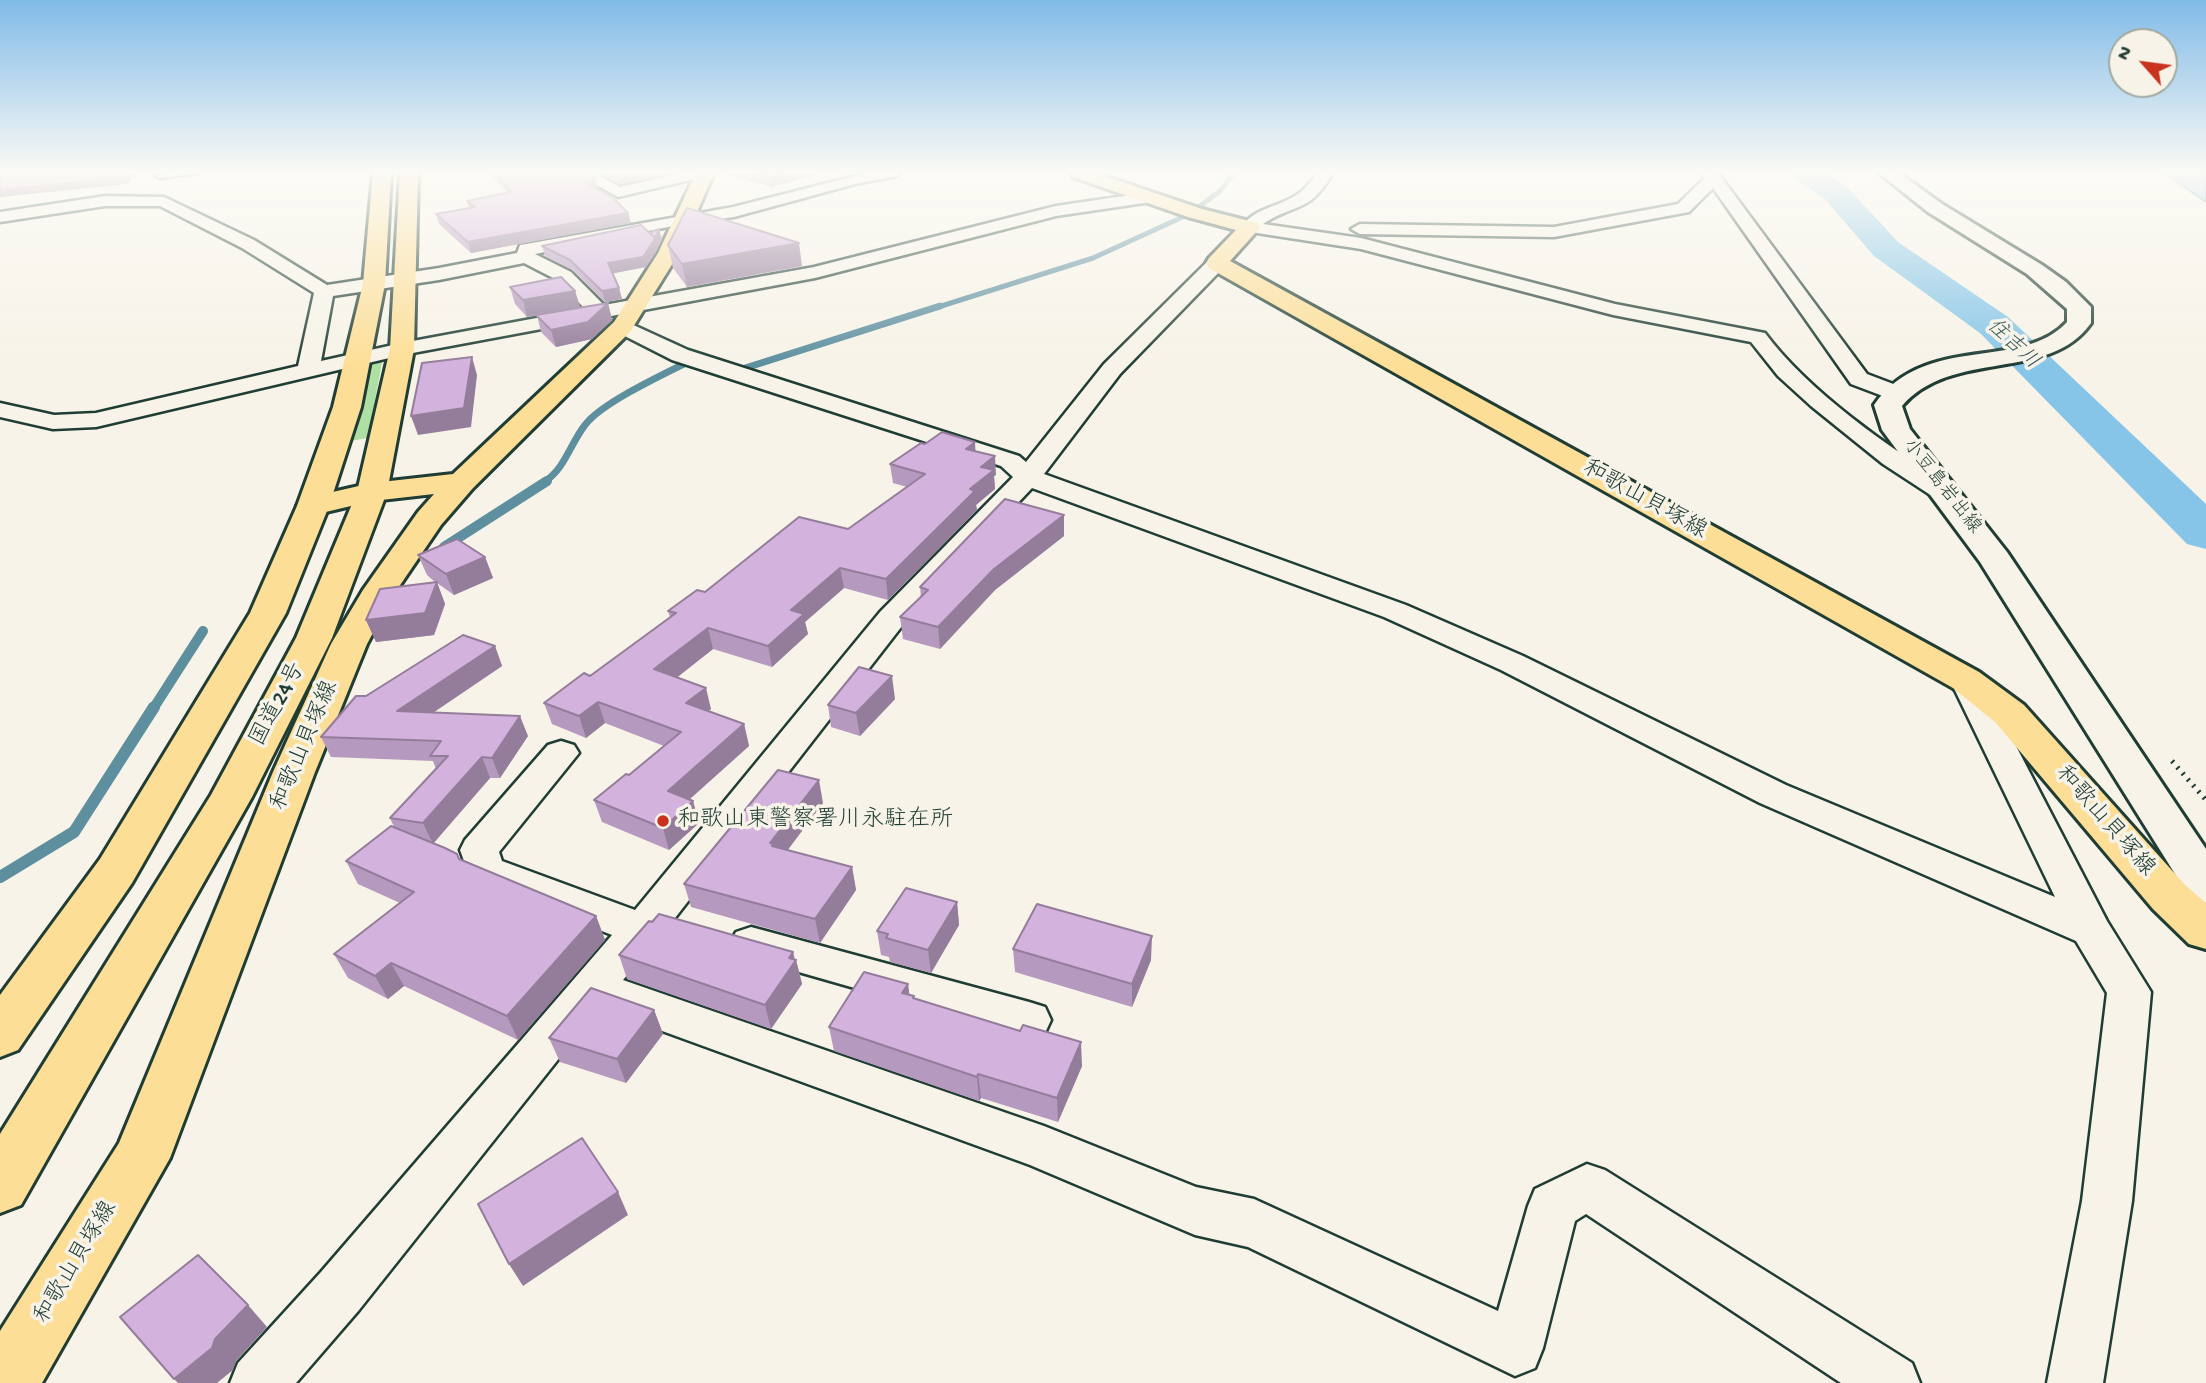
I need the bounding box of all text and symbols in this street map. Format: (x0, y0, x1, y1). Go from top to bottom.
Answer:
north arrow (2108, 28, 2178, 98)
text: N (2113, 43, 2139, 65)
water label: 住吉川 (1980, 314, 2044, 376)
street label: 小豆島岩出線 (1897, 435, 1985, 539)
street label: 和歌山貝塚線 (1577, 455, 1711, 547)
street label: 国道24号 (245, 658, 313, 752)
street label: 和歌山貝塚線 (266, 677, 346, 815)
street label: 和歌山貝塚線 (2048, 761, 2160, 883)
place label: 和歌山東警察署川永駐在所 (677, 807, 953, 835)
marker: 和歌山東警察署川永駐在所 (655, 813, 671, 829)
street label: 和歌山貝塚線 (30, 1197, 124, 1329)

